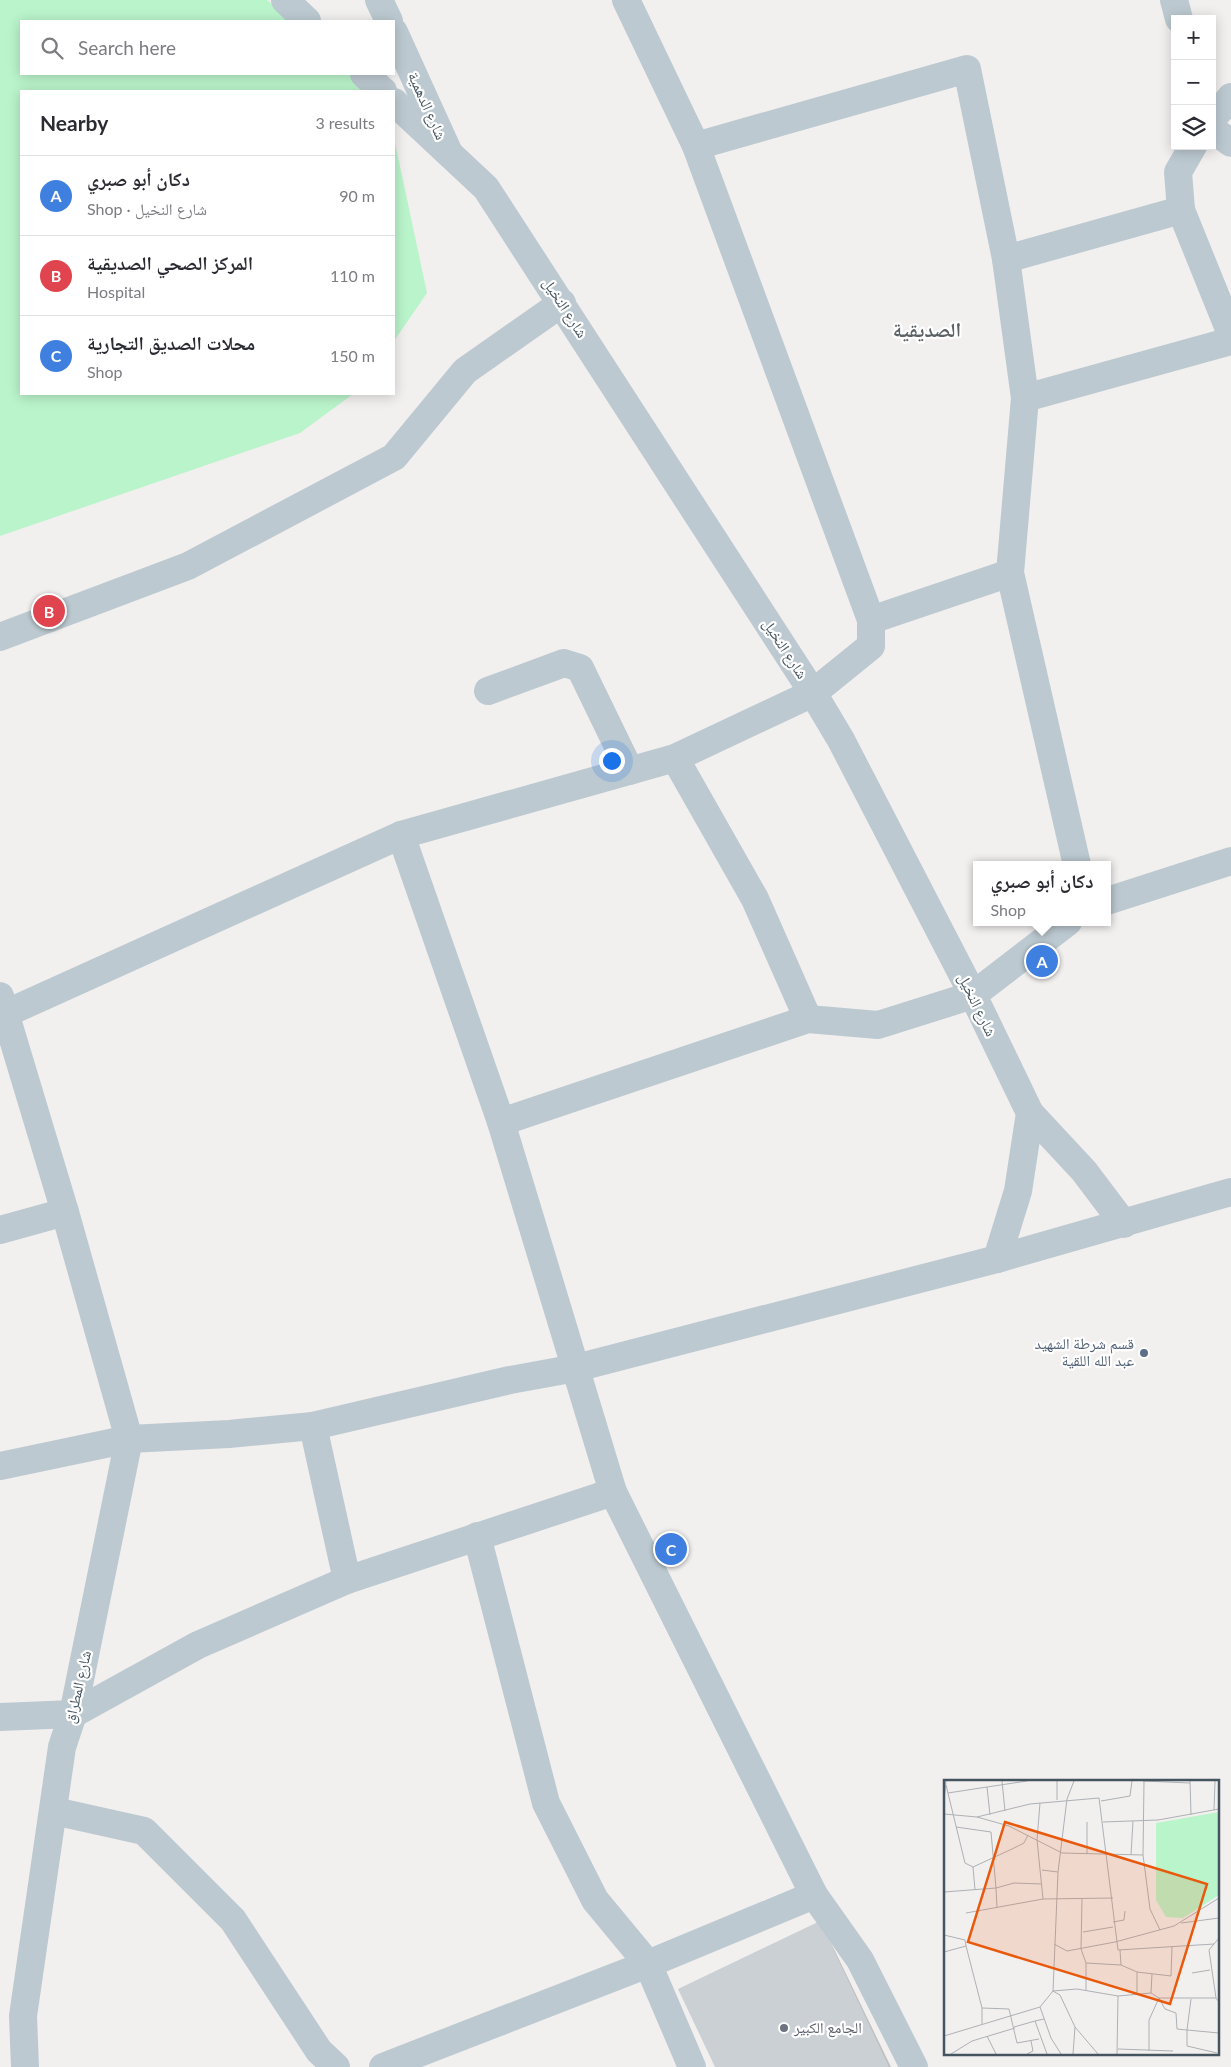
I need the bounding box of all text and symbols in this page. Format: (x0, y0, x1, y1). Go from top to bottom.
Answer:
map controls (1171, 15, 1216, 150)
button: + (1171, 15, 1216, 60)
search box (20, 20, 395, 75)
icon: search (38, 34, 66, 62)
text: Search here (78, 36, 176, 59)
button: − (1171, 60, 1216, 105)
street label: شارع الدهمية (403, 69, 451, 143)
button: layers (1171, 105, 1216, 150)
text: Nearby (40, 110, 108, 135)
text: 3 results (315, 113, 375, 132)
text: دكان أبو صبري (87, 167, 190, 190)
text: A (50, 186, 62, 205)
text: 90 m (339, 186, 375, 205)
text: Shop · شارع النخيل (87, 199, 207, 218)
text: المركز الصحي الصديقية (87, 251, 253, 274)
text: B (51, 266, 61, 285)
text: 110 m (330, 266, 375, 285)
street label: شارع النخيل (538, 274, 592, 342)
text: Hospital (87, 282, 145, 301)
district label: الصديقية (893, 317, 961, 342)
text: محلات الصديق التجارية (87, 331, 255, 354)
text: C (51, 346, 61, 365)
text: 150 m (330, 346, 375, 365)
text: Shop (87, 362, 123, 381)
pin: B (33, 592, 65, 630)
street label: شارع النخيل (758, 615, 812, 683)
your location (599, 748, 625, 774)
popup (973, 861, 1111, 926)
text: دكان أبو صبري (991, 869, 1094, 892)
text: Shop (991, 900, 1026, 919)
pin: A (1026, 942, 1058, 980)
street label: شارع النخيل (953, 970, 1001, 1040)
place label: قسم شرطة الشهيد عبد الله اللقية (1035, 1334, 1134, 1369)
marker: قسم شرطة الشهيد عبد الله اللقية (1138, 1347, 1150, 1359)
pin: C (655, 1530, 687, 1568)
street label: شارع المطراق (60, 1649, 96, 1725)
inset map (944, 1780, 1218, 2054)
place label: الجامع الكبير (793, 2018, 862, 2038)
marker: الجامع الكبير (778, 2022, 790, 2034)

